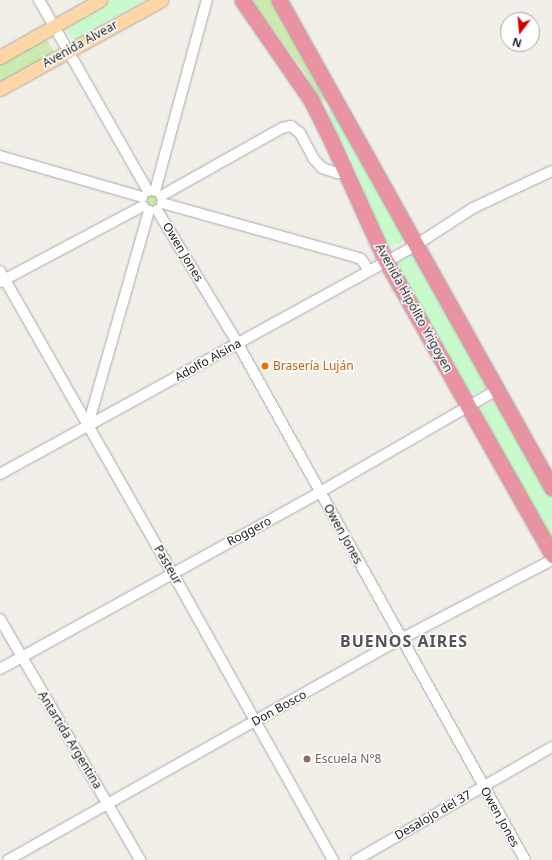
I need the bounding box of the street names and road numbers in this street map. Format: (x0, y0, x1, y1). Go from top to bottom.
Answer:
street label: Avenida Alvear (40, 17, 120, 71)
street label: Owen Jones (160, 220, 206, 284)
street label: Avenida Hipólito Yrigoyen (373, 241, 455, 375)
street label: Adolfo Alsina (172, 336, 244, 384)
street label: Owen Jones (321, 501, 365, 567)
street label: Roggero (224, 513, 274, 549)
street label: Pasteur (151, 543, 185, 587)
street label: Don Bosco (249, 687, 309, 729)
street label: Antartida Argentina (35, 689, 105, 791)
street label: Owen Jones (478, 784, 522, 850)
street label: Desalojo del 37 (392, 787, 474, 843)

